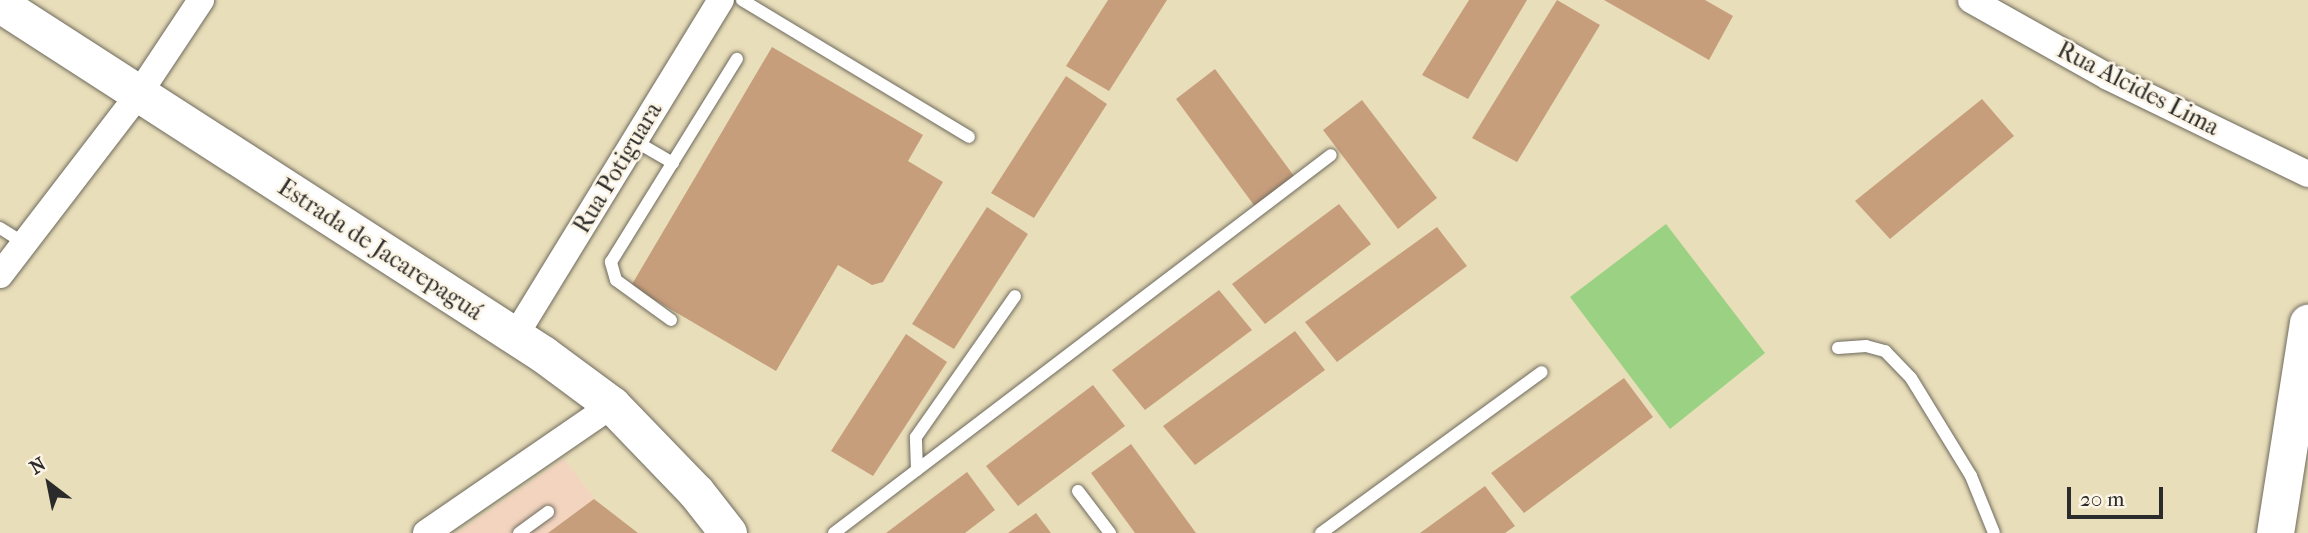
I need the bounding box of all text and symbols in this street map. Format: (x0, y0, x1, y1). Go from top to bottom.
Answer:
street label: Rua Alcides Lima (2052, 36, 2224, 142)
street label: Rua Potiguara (568, 97, 668, 239)
street label: Estrada de Jacarepaguá (272, 173, 488, 327)
north arrow (14, 449, 84, 519)
text: N (26, 453, 50, 479)
scale bar (2070, 474, 2166, 518)
text: 20 m (2080, 487, 2124, 511)

